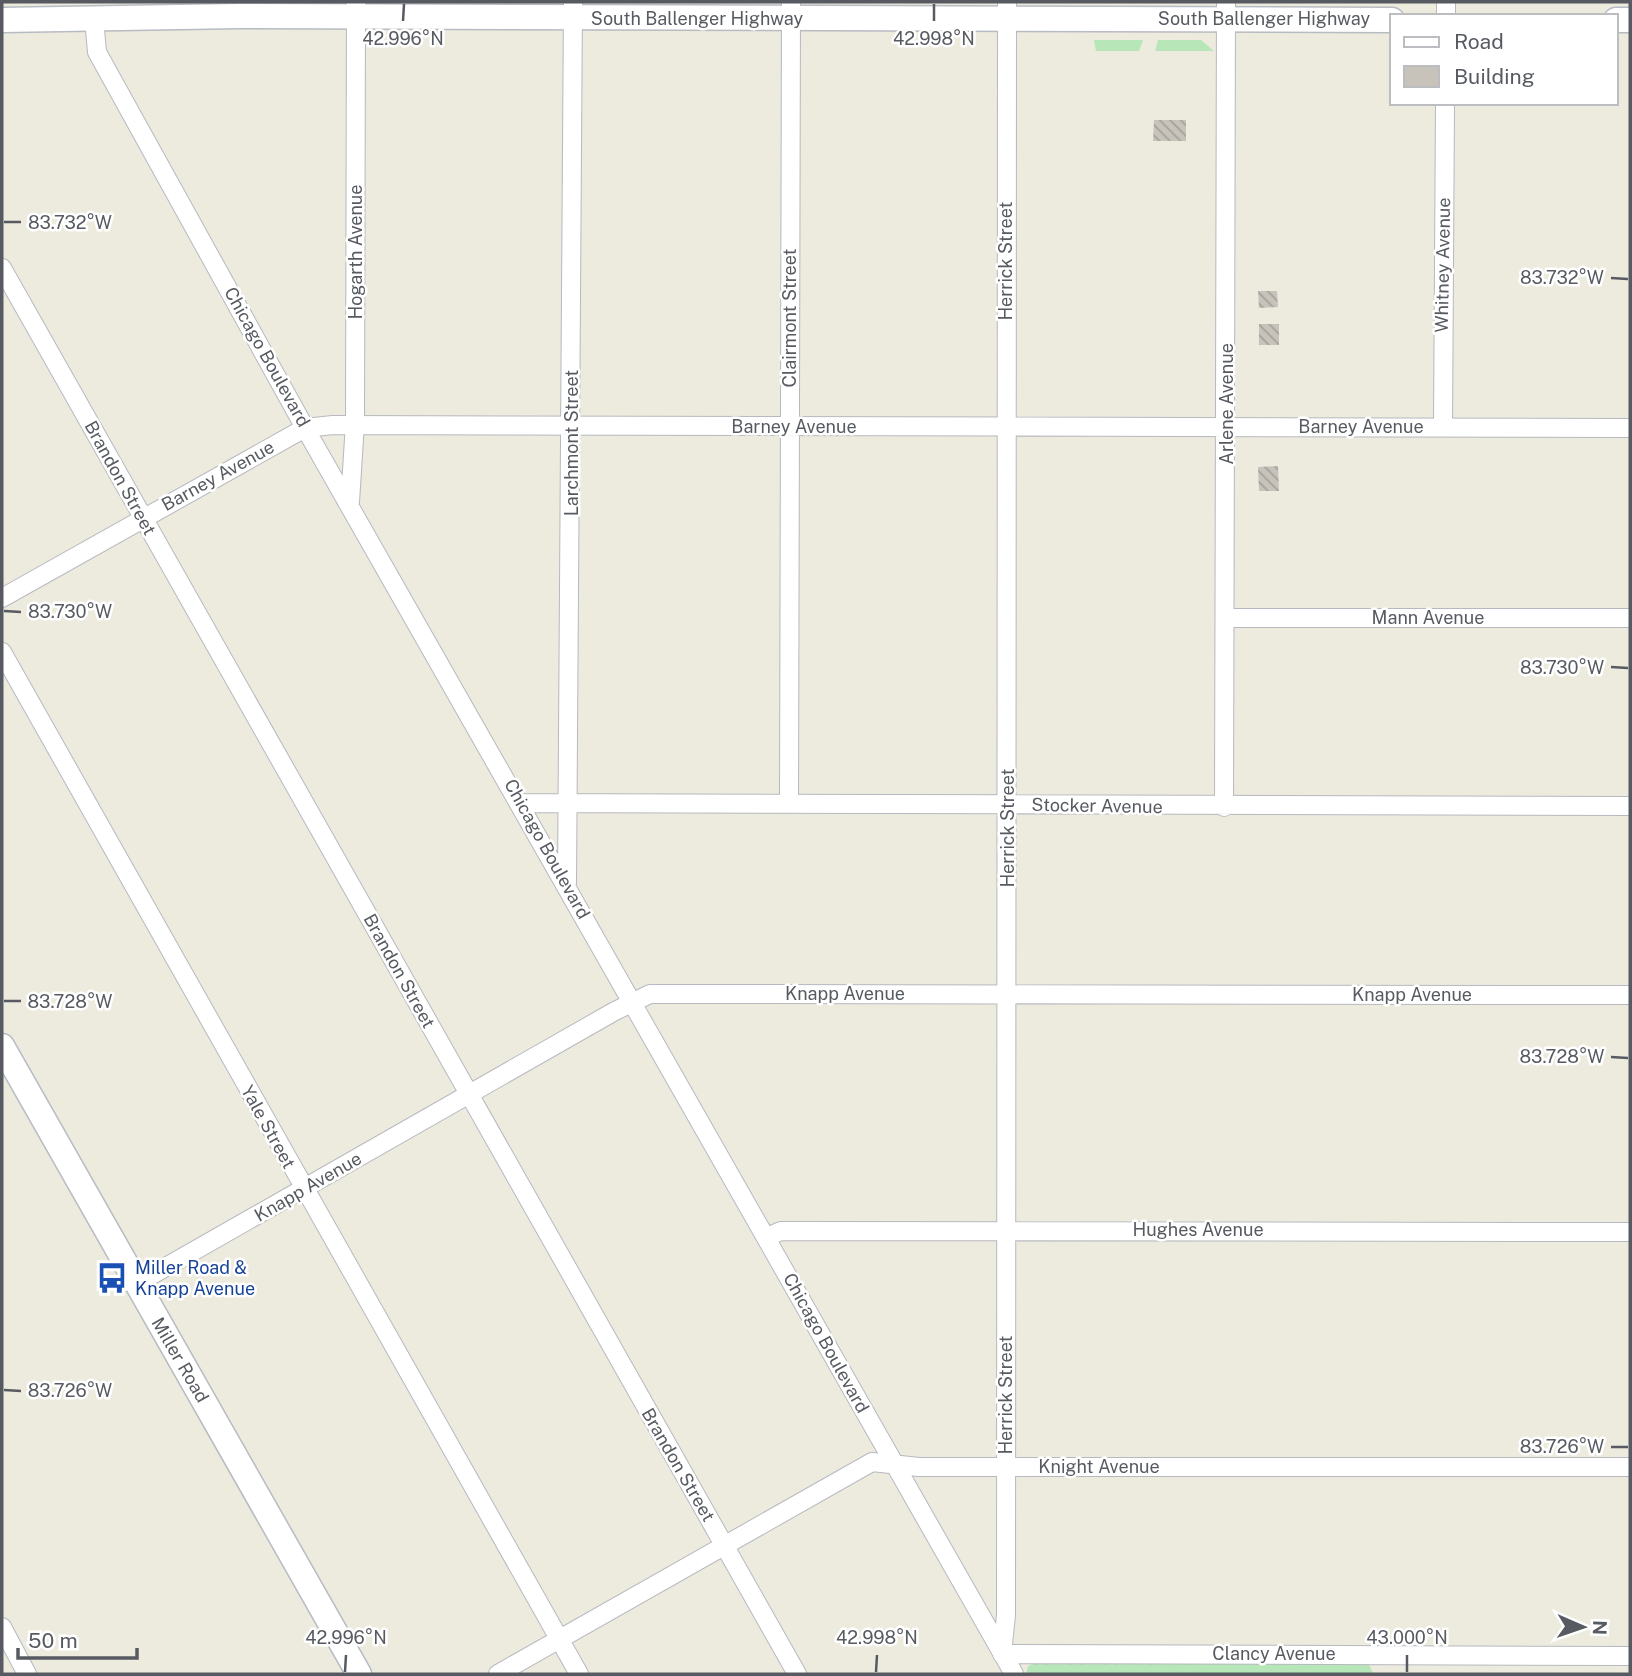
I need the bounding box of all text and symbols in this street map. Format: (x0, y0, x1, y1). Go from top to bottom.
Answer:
street label: South Ballenger Highway (591, 8, 804, 29)
street label: South Ballenger Highway (1158, 8, 1371, 29)
legend (1390, 14, 1618, 105)
text: 42.996°N (362, 28, 444, 49)
text: 42.998°N (893, 28, 975, 49)
text: Road (1454, 29, 1504, 54)
text: Building (1454, 64, 1535, 89)
street label: Hogarth Avenue (345, 184, 366, 320)
street label: Whitney Avenue (1431, 197, 1454, 333)
street label: Herrick Street (995, 201, 1016, 321)
text: 83.732°W (28, 212, 112, 233)
street label: Clairmont Street (779, 248, 800, 388)
text: 83.732°W (1520, 267, 1604, 288)
street label: Chicago Boulevard (220, 283, 315, 430)
street label: Arlene Avenue (1216, 343, 1237, 465)
street label: Larchmont Street (561, 370, 582, 516)
street label: Barney Avenue (731, 416, 857, 437)
street label: Barney Avenue (1298, 416, 1424, 437)
street label: Brandon Street (80, 417, 160, 539)
street label: Barney Avenue (158, 436, 278, 515)
text: 83.730°W (28, 601, 112, 622)
street label: Mann Avenue (1372, 607, 1484, 628)
text: 83.730°W (1520, 657, 1604, 678)
street label: Herrick Street (997, 768, 1018, 888)
street label: Chicago Boulevard (500, 775, 595, 922)
street label: Stocker Avenue (1031, 794, 1163, 817)
street label: Brandon Street (359, 910, 439, 1032)
street label: Knapp Avenue (785, 983, 905, 1004)
street label: Knapp Avenue (1352, 984, 1472, 1005)
text: 83.728°W (28, 991, 112, 1012)
text: 83.728°W (1520, 1046, 1604, 1067)
street label: Yale Street (237, 1082, 300, 1172)
street label: Knapp Avenue (250, 1147, 365, 1226)
street label: Hughes Avenue (1132, 1219, 1264, 1240)
place label: Miller Road & Knapp Avenue (135, 1257, 255, 1299)
bus stop icon: Miller Road & Knapp Avenue (95, 1261, 129, 1295)
street label: Chicago Boulevard (779, 1269, 874, 1416)
street label: Miller Road (148, 1313, 213, 1406)
street label: Herrick Street (995, 1335, 1016, 1455)
text: 83.726°W (28, 1380, 112, 1401)
street label: Brandon Street (637, 1404, 719, 1525)
text: 83.726°W (1520, 1436, 1604, 1457)
street label: Knight Avenue (1038, 1456, 1160, 1477)
north arrow (1548, 1592, 1618, 1662)
scale bar (18, 1616, 136, 1660)
text: N (1589, 1620, 1611, 1635)
text: 42.996°N (305, 1627, 387, 1648)
text: 42.998°N (836, 1627, 918, 1648)
text: 43.000°N (1366, 1627, 1448, 1648)
text: 50 m (28, 1628, 78, 1653)
street label: Clancy Avenue (1212, 1643, 1336, 1664)

